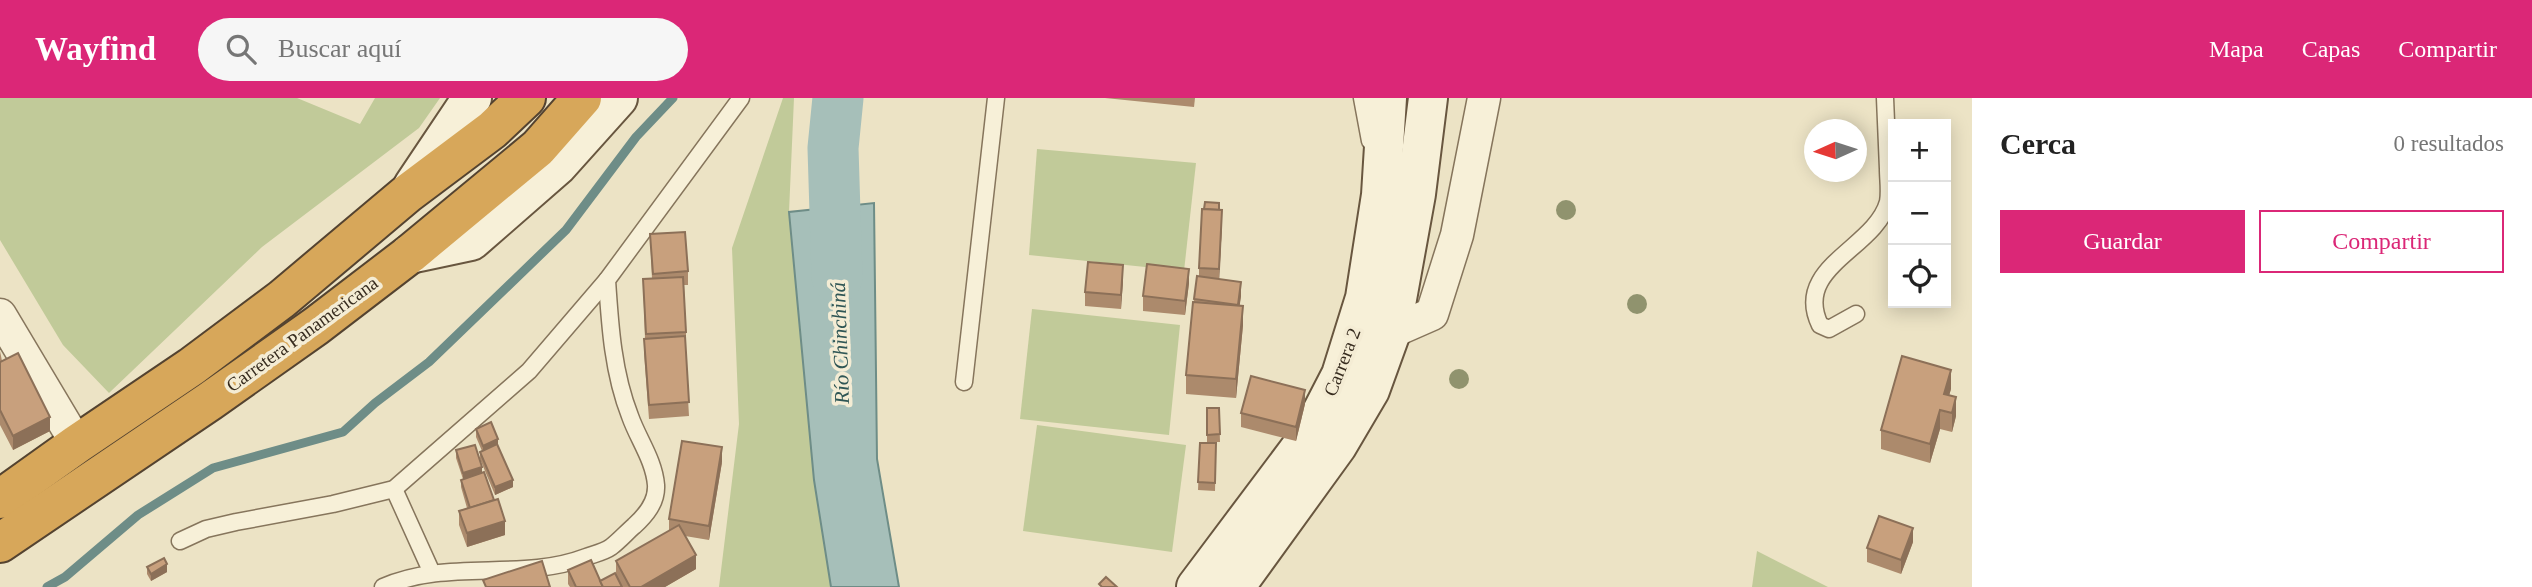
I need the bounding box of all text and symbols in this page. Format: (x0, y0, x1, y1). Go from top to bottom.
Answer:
search box (198, 18, 688, 81)
icon: search (222, 30, 260, 68)
text: Wayfind (35, 31, 156, 67)
text: Buscar aquí (278, 34, 402, 63)
text: Mapa (2209, 36, 2264, 62)
text: Capas (2302, 36, 2360, 62)
text: Compartir (2398, 36, 2497, 62)
north arrow (1804, 119, 1867, 182)
map controls (1888, 119, 1951, 308)
button: + (1888, 119, 1951, 182)
text: Cerca (2000, 127, 2076, 160)
text: 0 resultados (2393, 131, 2504, 156)
button: − (1888, 182, 1951, 245)
button: Guardar (2000, 210, 2245, 273)
button: Compartir (2259, 210, 2504, 273)
button: locate (1888, 245, 1951, 308)
street label: Carretera Panamericana (222, 272, 382, 396)
water label: Río Chinchiná (826, 281, 854, 405)
street label: Carrera 2 (1319, 325, 1365, 399)

